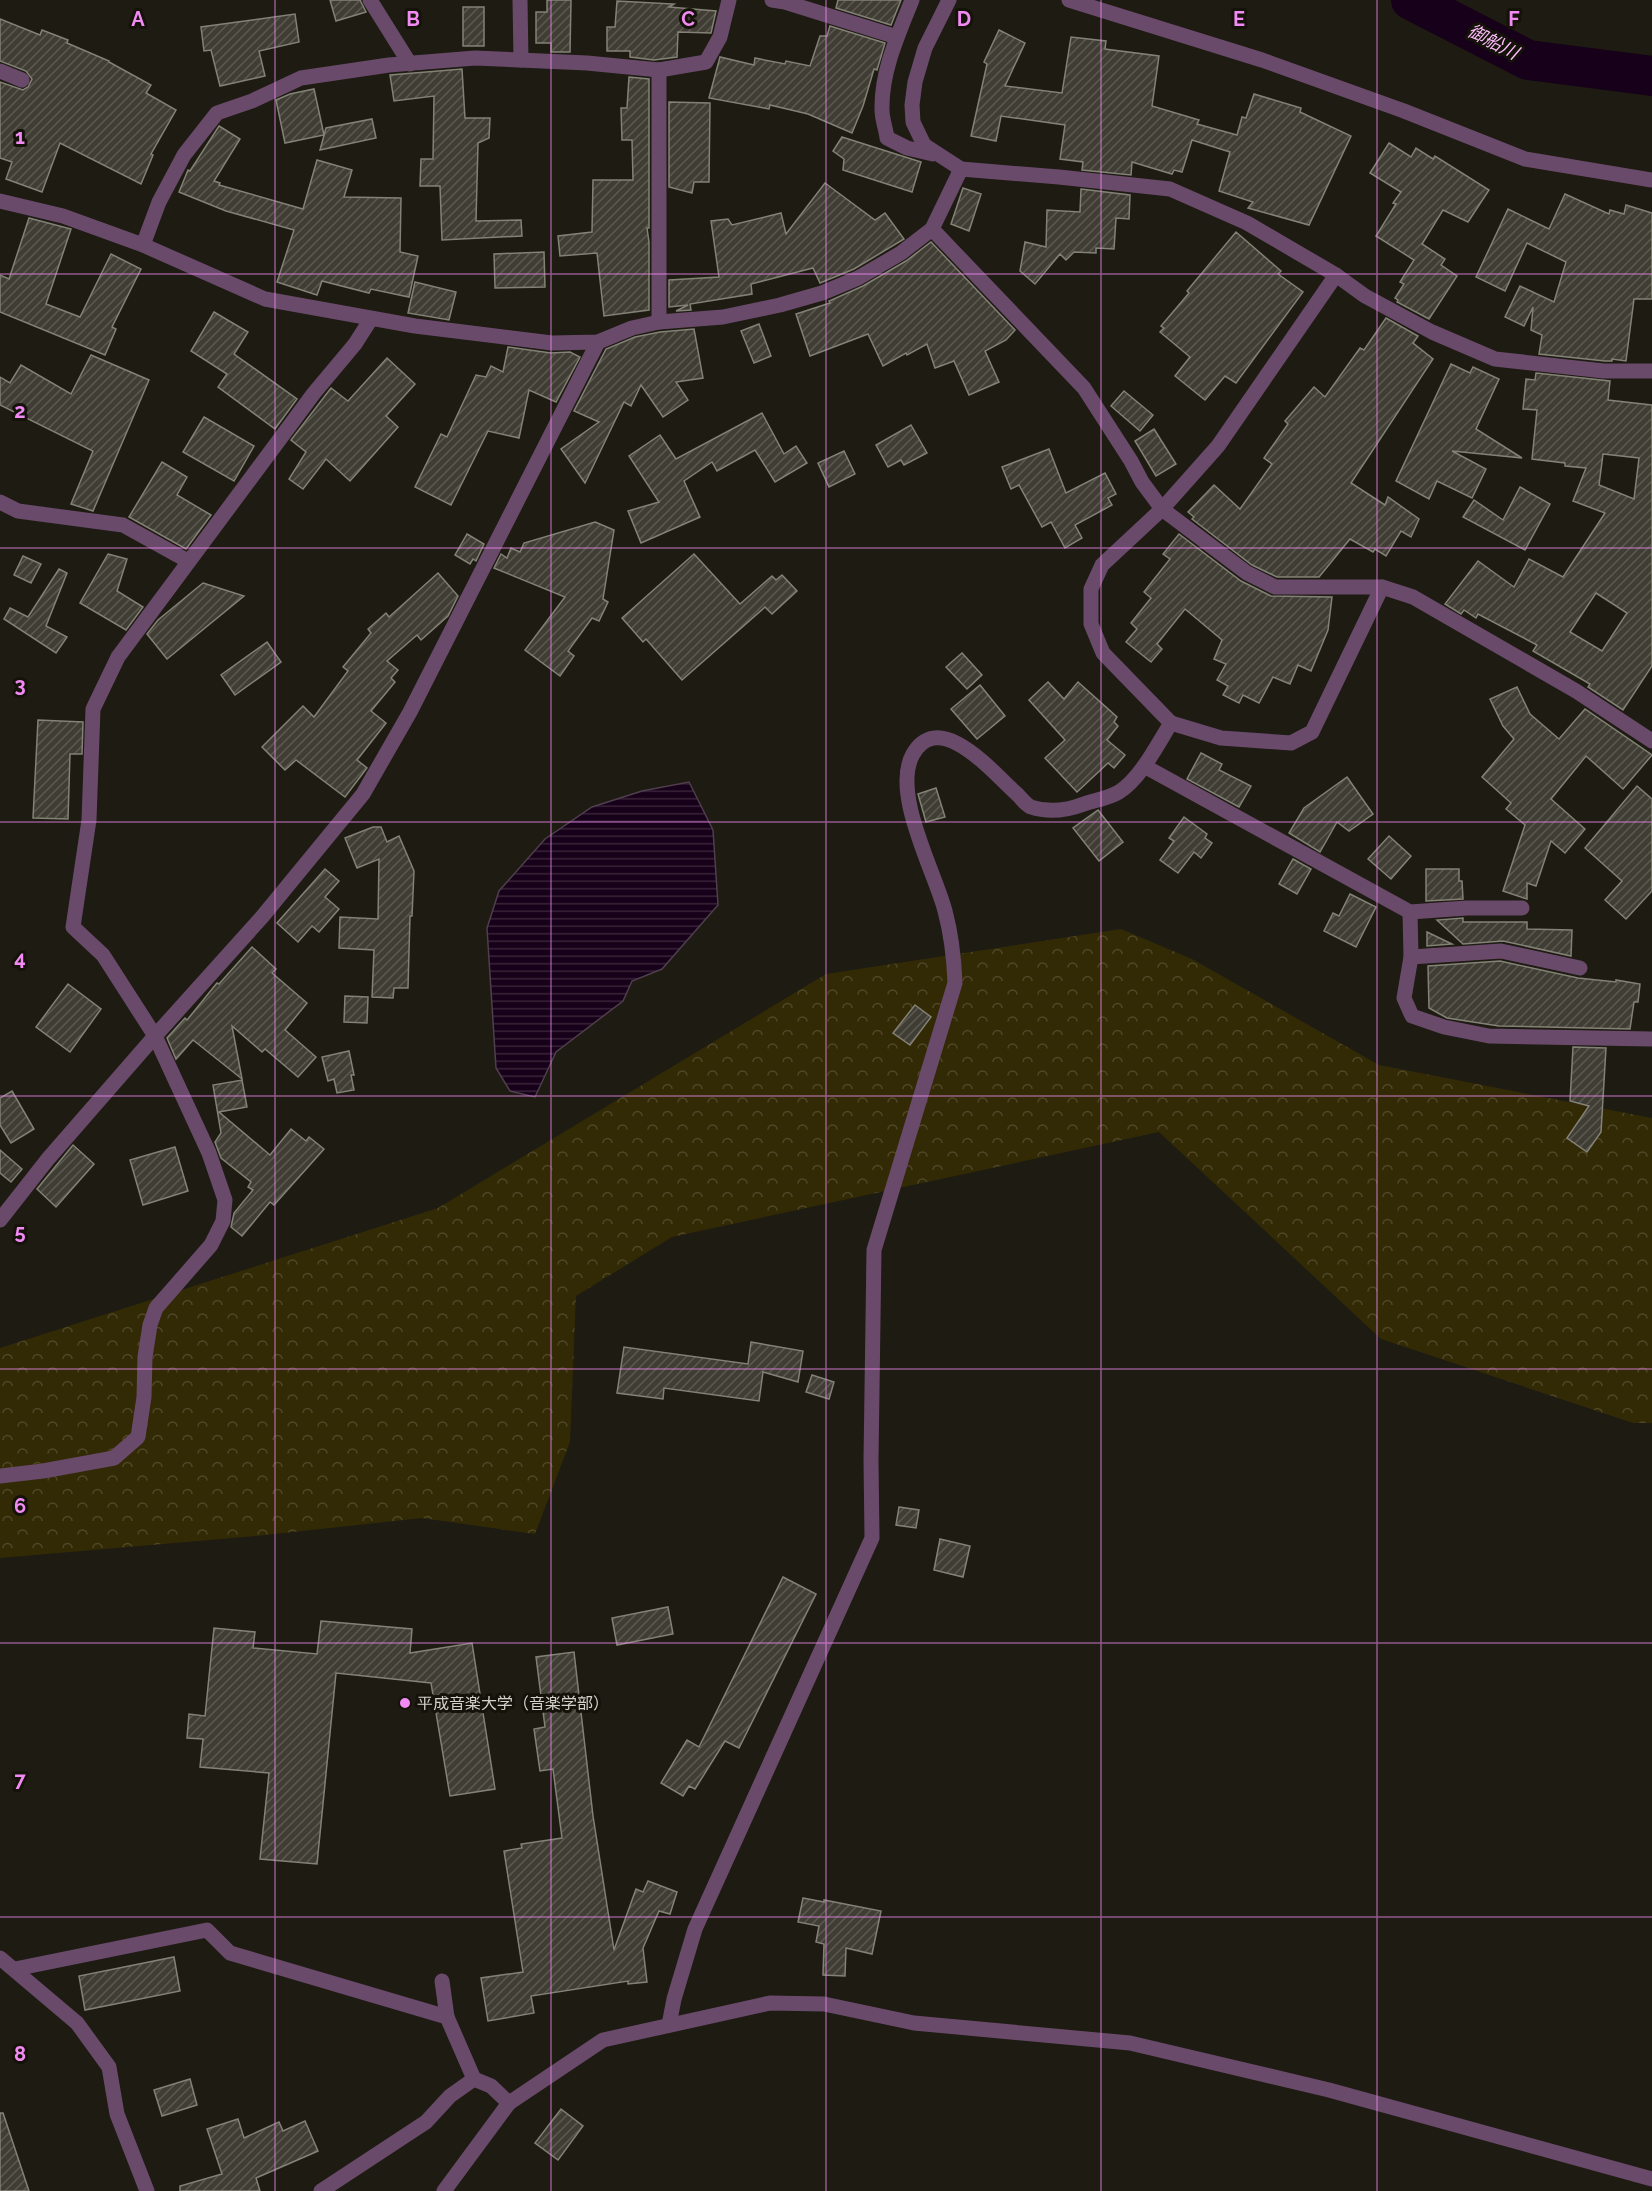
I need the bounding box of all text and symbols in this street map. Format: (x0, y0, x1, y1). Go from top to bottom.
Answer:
text: A (131, 7, 145, 31)
text: B (406, 7, 420, 31)
text: C (681, 7, 695, 31)
text: D (957, 7, 971, 31)
text: E (1233, 7, 1245, 31)
text: F (1508, 7, 1520, 31)
water label: 御船川 (1464, 20, 1524, 64)
text: 1 (15, 125, 25, 149)
text: 2 (14, 399, 26, 423)
text: 3 (14, 673, 26, 697)
text: 4 (14, 946, 26, 970)
text: 5 (14, 1220, 26, 1244)
text: 6 (14, 1494, 26, 1518)
place label: 平成音楽大学（音楽学部） (417, 1694, 609, 1713)
marker: 平成音楽大学（音楽学部） (398, 1696, 412, 1710)
text: 7 (14, 1768, 26, 1792)
text: 8 (14, 2042, 26, 2066)

